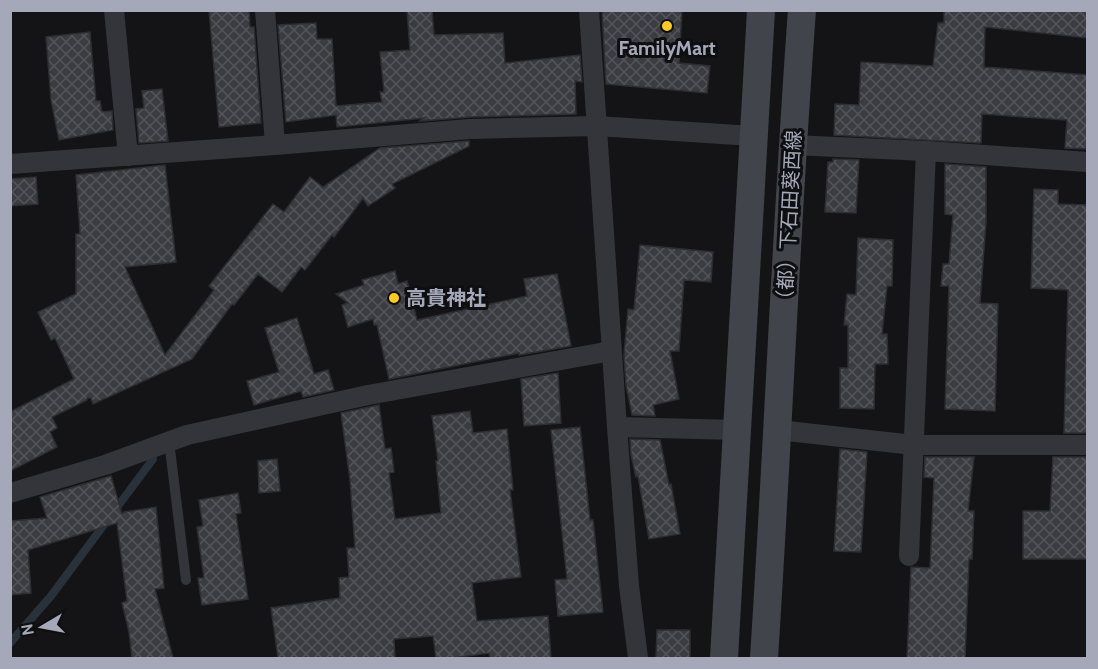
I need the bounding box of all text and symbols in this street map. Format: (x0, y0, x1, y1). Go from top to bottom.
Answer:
marker: FamilyMart (660, 19, 674, 33)
place label: FamilyMart (618, 36, 716, 60)
street label: （都）下石田葵西線 (772, 129, 806, 311)
place label: 高貴神社 (406, 286, 486, 310)
marker: 高貴神社 (387, 291, 401, 305)
north arrow (12, 597, 72, 657)
text: N (17, 622, 38, 637)

